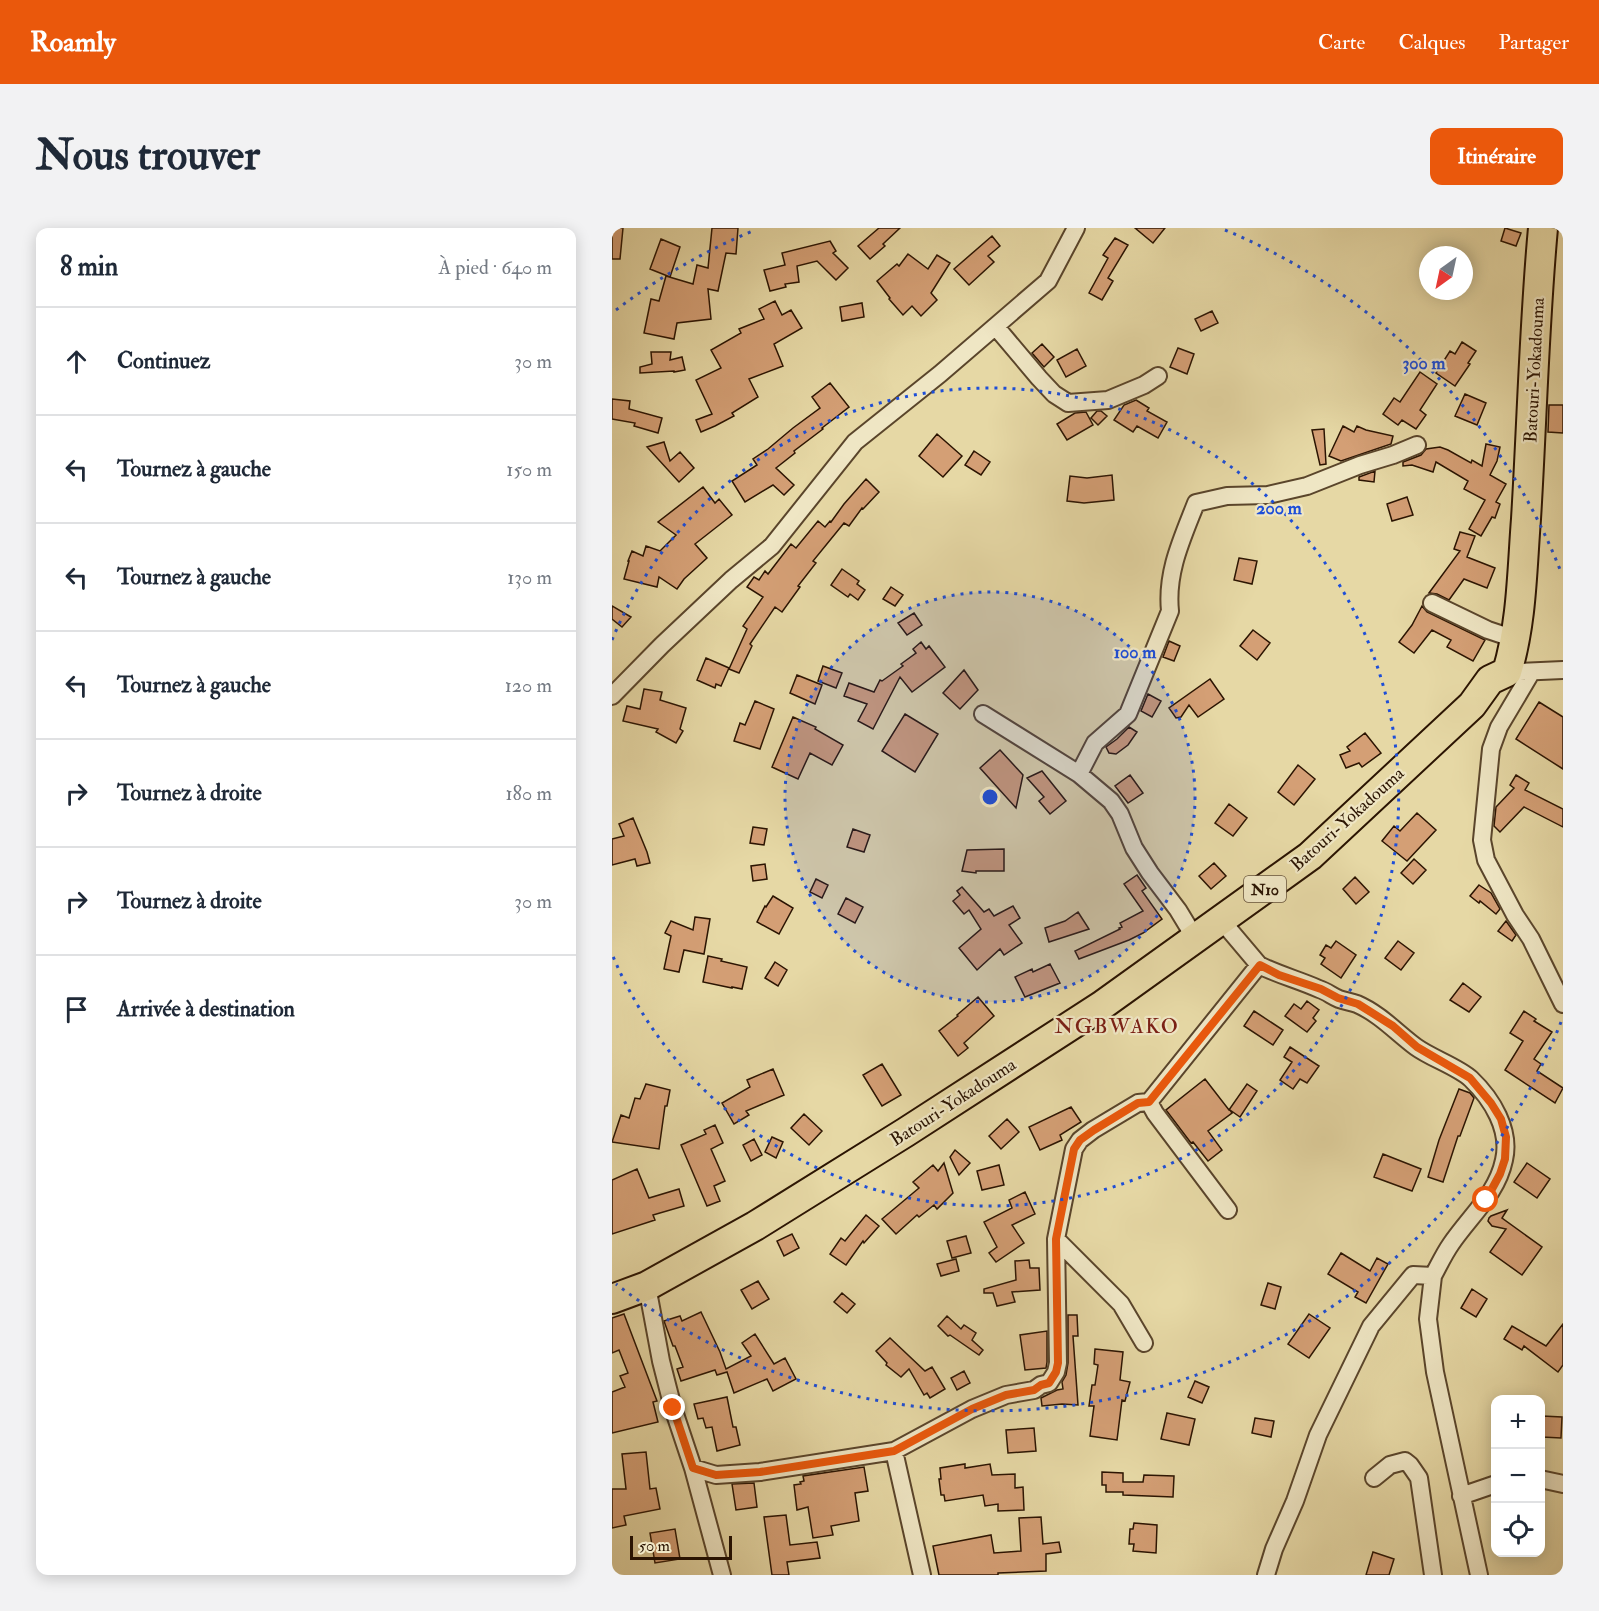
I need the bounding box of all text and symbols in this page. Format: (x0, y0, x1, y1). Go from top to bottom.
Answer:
text: Roamly (30, 25, 116, 60)
text: Carte (1318, 29, 1365, 56)
text: Calques (1398, 29, 1465, 56)
text: Partager (1498, 29, 1569, 56)
button: Itinéraire (1430, 128, 1563, 185)
text: Nous trouver (36, 130, 260, 182)
north arrow (1419, 246, 1473, 300)
text: 8 min (60, 251, 118, 283)
text: À pied · 640 m (438, 255, 552, 280)
street label: Batouri-Yokadouma (1519, 296, 1550, 443)
icon: ahead (60, 345, 93, 378)
text: Continuez (117, 347, 210, 375)
text: 30 m (514, 349, 552, 374)
text: 300 m (1402, 352, 1447, 375)
icon: left (60, 453, 93, 486)
text: Tournez à gauche (117, 455, 271, 483)
text: 150 m (506, 457, 552, 482)
text: 200 m (1256, 497, 1303, 520)
icon: left (60, 561, 93, 594)
text: Tournez à gauche (117, 563, 271, 591)
text: 130 m (507, 565, 552, 590)
text: 100 m (1114, 641, 1157, 664)
icon: left (60, 669, 93, 702)
text: Tournez à gauche (117, 671, 271, 699)
text: 120 m (505, 673, 552, 698)
street label: Batouri-Yokadouma (1286, 762, 1409, 877)
icon: right (60, 777, 93, 810)
text: Tournez à droite (117, 779, 262, 807)
text: 180 m (505, 781, 552, 806)
centre of rings (980, 787, 1000, 807)
road number: N10 (1244, 876, 1286, 902)
icon: right (60, 885, 93, 918)
text: Tournez à droite (117, 887, 262, 915)
text: 30 m (514, 889, 552, 914)
icon: arrive (60, 993, 93, 1026)
text: Arrivée à destination (117, 995, 295, 1023)
district label: NGBWAKO (1055, 1013, 1179, 1040)
street label: Batouri-Yokadouma (886, 1053, 1021, 1152)
route start (1472, 1186, 1498, 1212)
route end (659, 1394, 685, 1420)
map controls (1491, 1395, 1545, 1557)
button: + (1491, 1395, 1545, 1449)
button: − (1491, 1449, 1545, 1503)
button: locate (1491, 1503, 1545, 1557)
scale bar (630, 1533, 732, 1560)
text: 50 m (639, 1536, 670, 1556)

